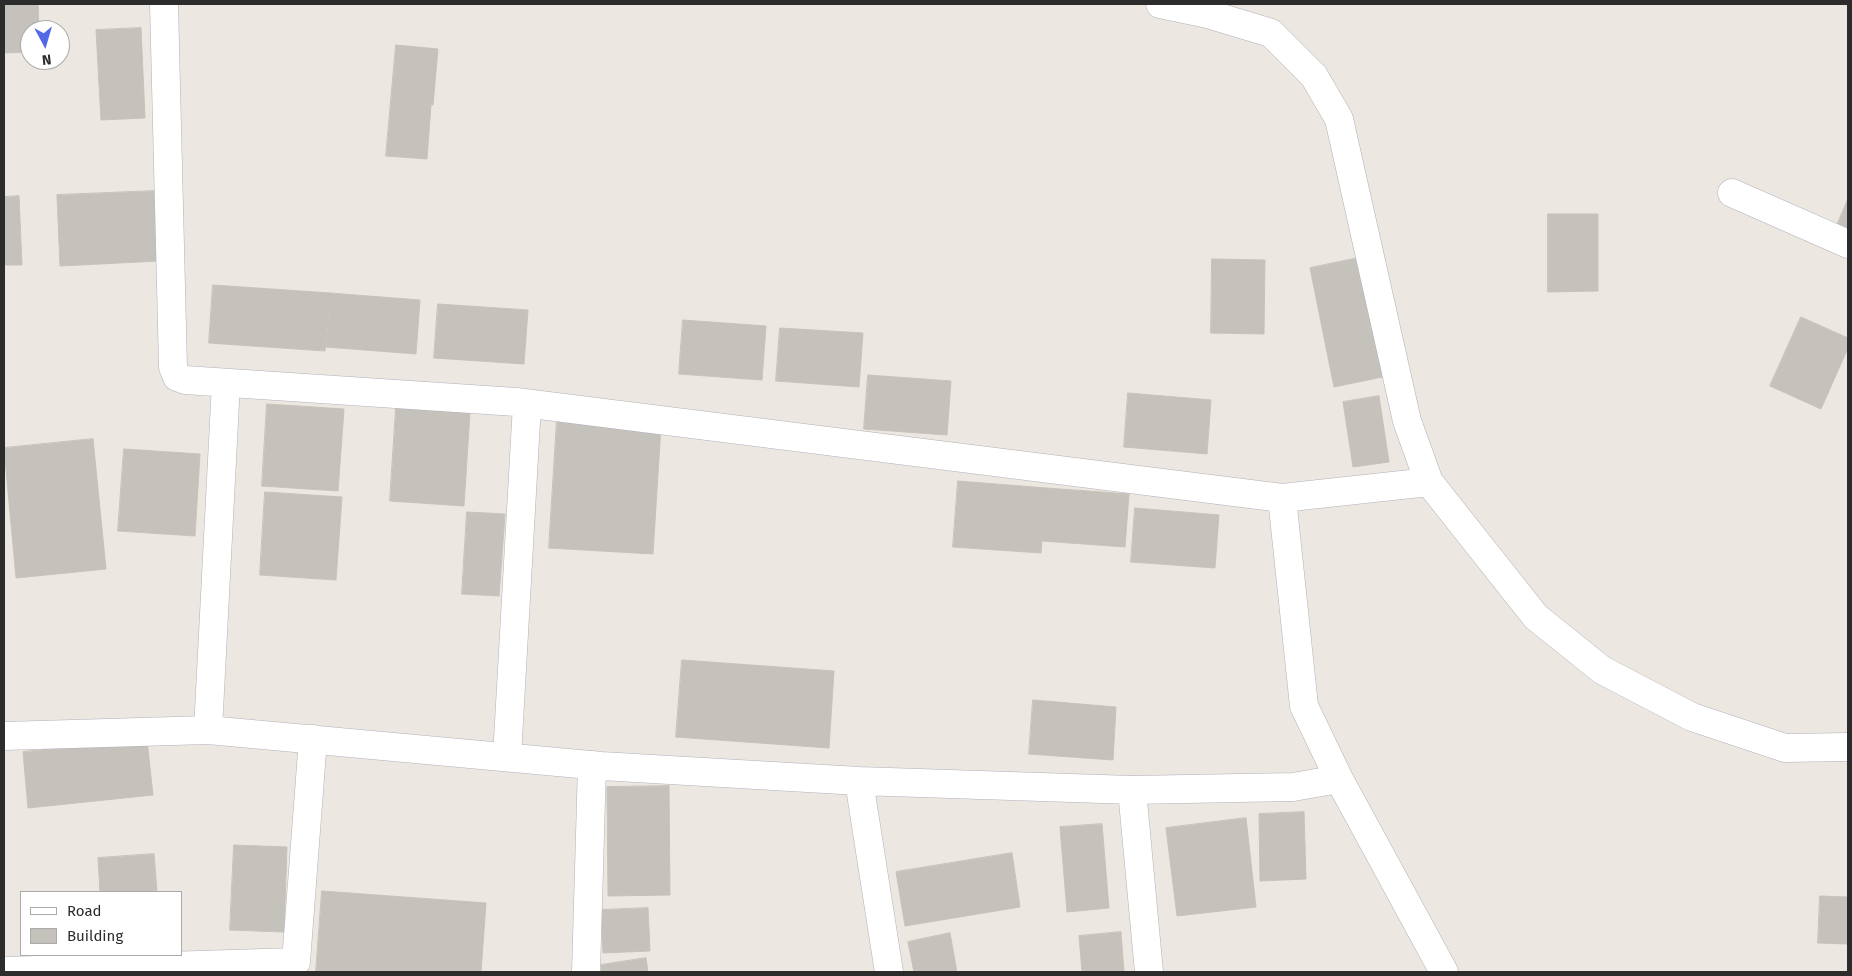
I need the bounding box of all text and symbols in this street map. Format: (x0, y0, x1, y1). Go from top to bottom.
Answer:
north arrow (20, 20, 70, 70)
text: N (41, 50, 52, 68)
legend (20, 891, 182, 956)
text: Road (67, 902, 102, 920)
text: Building (67, 927, 123, 945)

